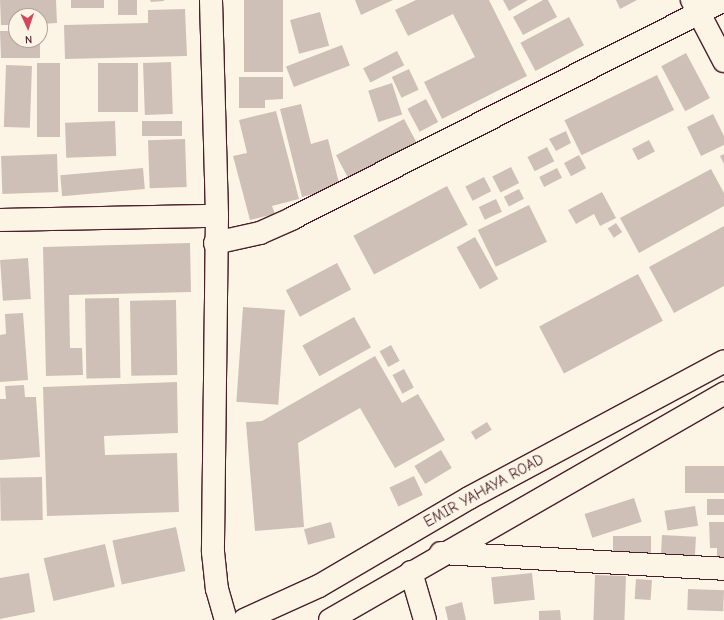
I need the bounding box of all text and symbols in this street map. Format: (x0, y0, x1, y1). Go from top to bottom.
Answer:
north arrow (8, 8, 48, 48)
text: N (25, 33, 33, 46)
street label: EMIR YAHAYA ROAD (421, 451, 547, 531)

